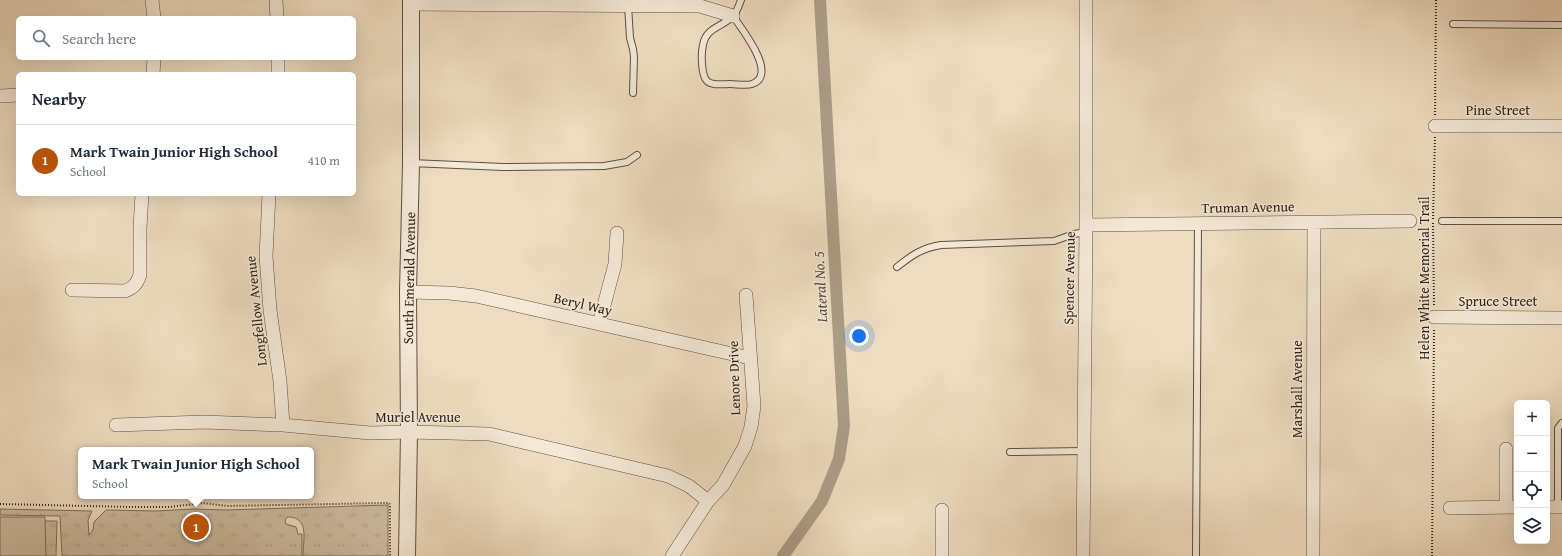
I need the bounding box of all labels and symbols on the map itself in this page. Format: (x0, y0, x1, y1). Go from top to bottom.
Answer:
street label: Pine Street (1466, 100, 1530, 120)
street label: Truman Avenue (1201, 196, 1295, 218)
street label: Helen White Memorial Trail (1414, 196, 1434, 360)
street label: South Emerald Avenue (398, 211, 420, 344)
street label: Spencer Avenue (1058, 231, 1080, 325)
water label: Lateral No. 5 (808, 250, 832, 324)
street label: Longfellow Avenue (240, 254, 272, 367)
street label: Beryl Way (552, 288, 614, 320)
street label: Spruce Street (1458, 291, 1538, 311)
your location (849, 326, 869, 346)
street label: Lenore Drive (723, 340, 745, 416)
street label: Marshall Avenue (1287, 340, 1307, 438)
street label: Muriel Avenue (375, 407, 461, 427)
pin: 1 (183, 512, 209, 542)

